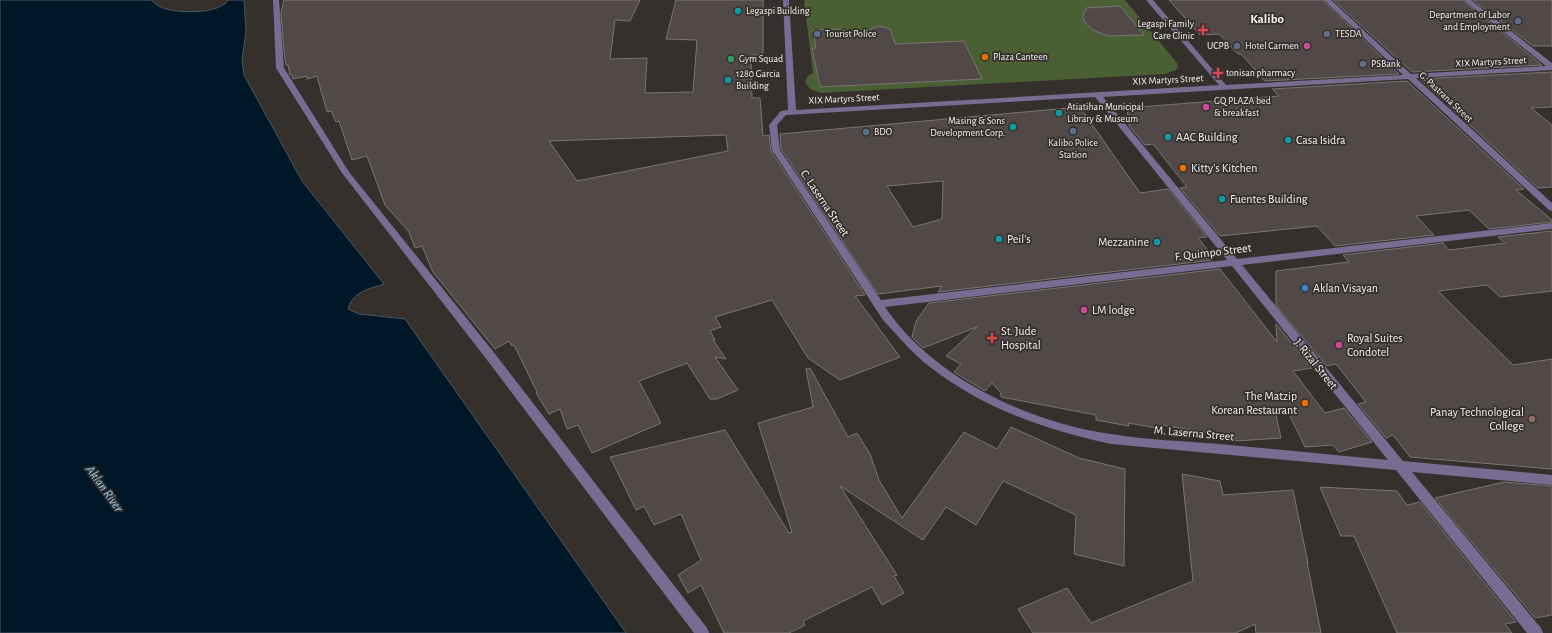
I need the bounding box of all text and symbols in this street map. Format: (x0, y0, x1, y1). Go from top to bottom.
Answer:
marker: Legaspi Building (733, 6, 743, 16)
place label: Legaspi Building (746, 6, 810, 16)
place label: Department of Labor and Employment (1429, 10, 1511, 32)
district label: Kalibo (1250, 13, 1284, 26)
marker: Department of Labor and Employment (1513, 16, 1523, 26)
place label: Legaspi Family Care Clinic (1138, 19, 1195, 41)
marker: Legaspi Family Care Clinic (1197, 24, 1209, 36)
marker: Tourist Police (812, 29, 822, 39)
place label: Tourist Police (825, 29, 877, 39)
marker: TESDA (1322, 29, 1332, 39)
place label: TESDA (1335, 29, 1362, 39)
place label: UCPB (1207, 41, 1229, 51)
marker: UCPB (1232, 41, 1242, 51)
place label: Hotel Carmen (1245, 41, 1299, 51)
marker: Hotel Carmen (1302, 41, 1312, 51)
marker: Plaza Canteen (980, 52, 990, 62)
place label: Plaza Canteen (993, 52, 1048, 62)
marker: Gym Squad (726, 54, 736, 64)
place label: Gym Squad (739, 54, 783, 64)
street label: XIX Martyrs Street (1455, 55, 1528, 69)
marker: PSBank (1358, 59, 1368, 69)
place label: PSBank (1371, 59, 1401, 69)
marker: tonisan pharmacy (1213, 68, 1223, 78)
place label: tonisan pharmacy (1226, 68, 1296, 78)
place label: 1280 Garcia Building (736, 69, 781, 91)
street label: G. Pastrana Street (1417, 70, 1475, 125)
street label: XIX Martyrs Street (1132, 73, 1205, 87)
marker: 1280 Garcia Building (723, 75, 733, 85)
street label: XIX Martyrs Street (808, 92, 881, 106)
place label: GQ PLAZA bed & breakfast (1214, 96, 1271, 118)
place label: Atiatihan Municipal Library & Museum (1067, 102, 1144, 124)
marker: GQ PLAZA bed & breakfast (1201, 102, 1211, 112)
marker: Atiatihan Municipal Library & Museum (1054, 108, 1064, 118)
place label: Masing & Sons Development Corp. (930, 116, 1005, 138)
marker: Masing & Sons Development Corp. (1008, 122, 1018, 132)
marker: Kalibo Police Station (1068, 126, 1078, 136)
marker: BDO (861, 127, 871, 137)
place label: BDO (874, 127, 892, 137)
place label: AAC Building (1176, 131, 1238, 143)
marker: AAC Building (1163, 132, 1173, 142)
place label: Casa Isidra (1296, 134, 1346, 146)
marker: Casa Isidra (1283, 135, 1293, 145)
place label: Kalibo Police Station (1048, 138, 1098, 160)
place label: Kitty's Kitchen (1191, 162, 1257, 175)
marker: Kitty's Kitchen (1178, 163, 1188, 173)
street label: C. Laserna Street (798, 168, 852, 239)
place label: Fuentes Building (1230, 193, 1308, 205)
marker: Fuentes Building (1217, 194, 1227, 204)
place label: Peil's (1007, 233, 1031, 245)
marker: Peil's (994, 234, 1004, 244)
place label: Mezzanine (1098, 236, 1149, 248)
marker: Mezzanine (1152, 237, 1162, 247)
street label: F. Quimpo Street (1174, 241, 1252, 264)
place label: Aklan Visayan (1313, 282, 1378, 295)
marker: Aklan Visayan (1300, 283, 1310, 293)
place label: LM lodge (1092, 304, 1135, 316)
marker: LM lodge (1079, 305, 1089, 315)
place label: St. Jude Hospital (1001, 325, 1041, 351)
marker: St. Jude Hospital (986, 332, 998, 344)
place label: Royal Suites Condotel (1347, 332, 1403, 358)
street label: J. Rizal Street (1292, 336, 1340, 392)
marker: Royal Suites Condotel (1334, 340, 1344, 350)
place label: The Matzip Korean Restaurant (1211, 390, 1297, 416)
marker: The Matzip Korean Restaurant (1300, 398, 1310, 408)
place label: Panay Technological College (1430, 406, 1524, 432)
marker: Panay Technological College (1527, 414, 1537, 424)
street label: M. Laserna Street (1153, 424, 1235, 443)
water label: Aklan River (82, 463, 126, 515)

